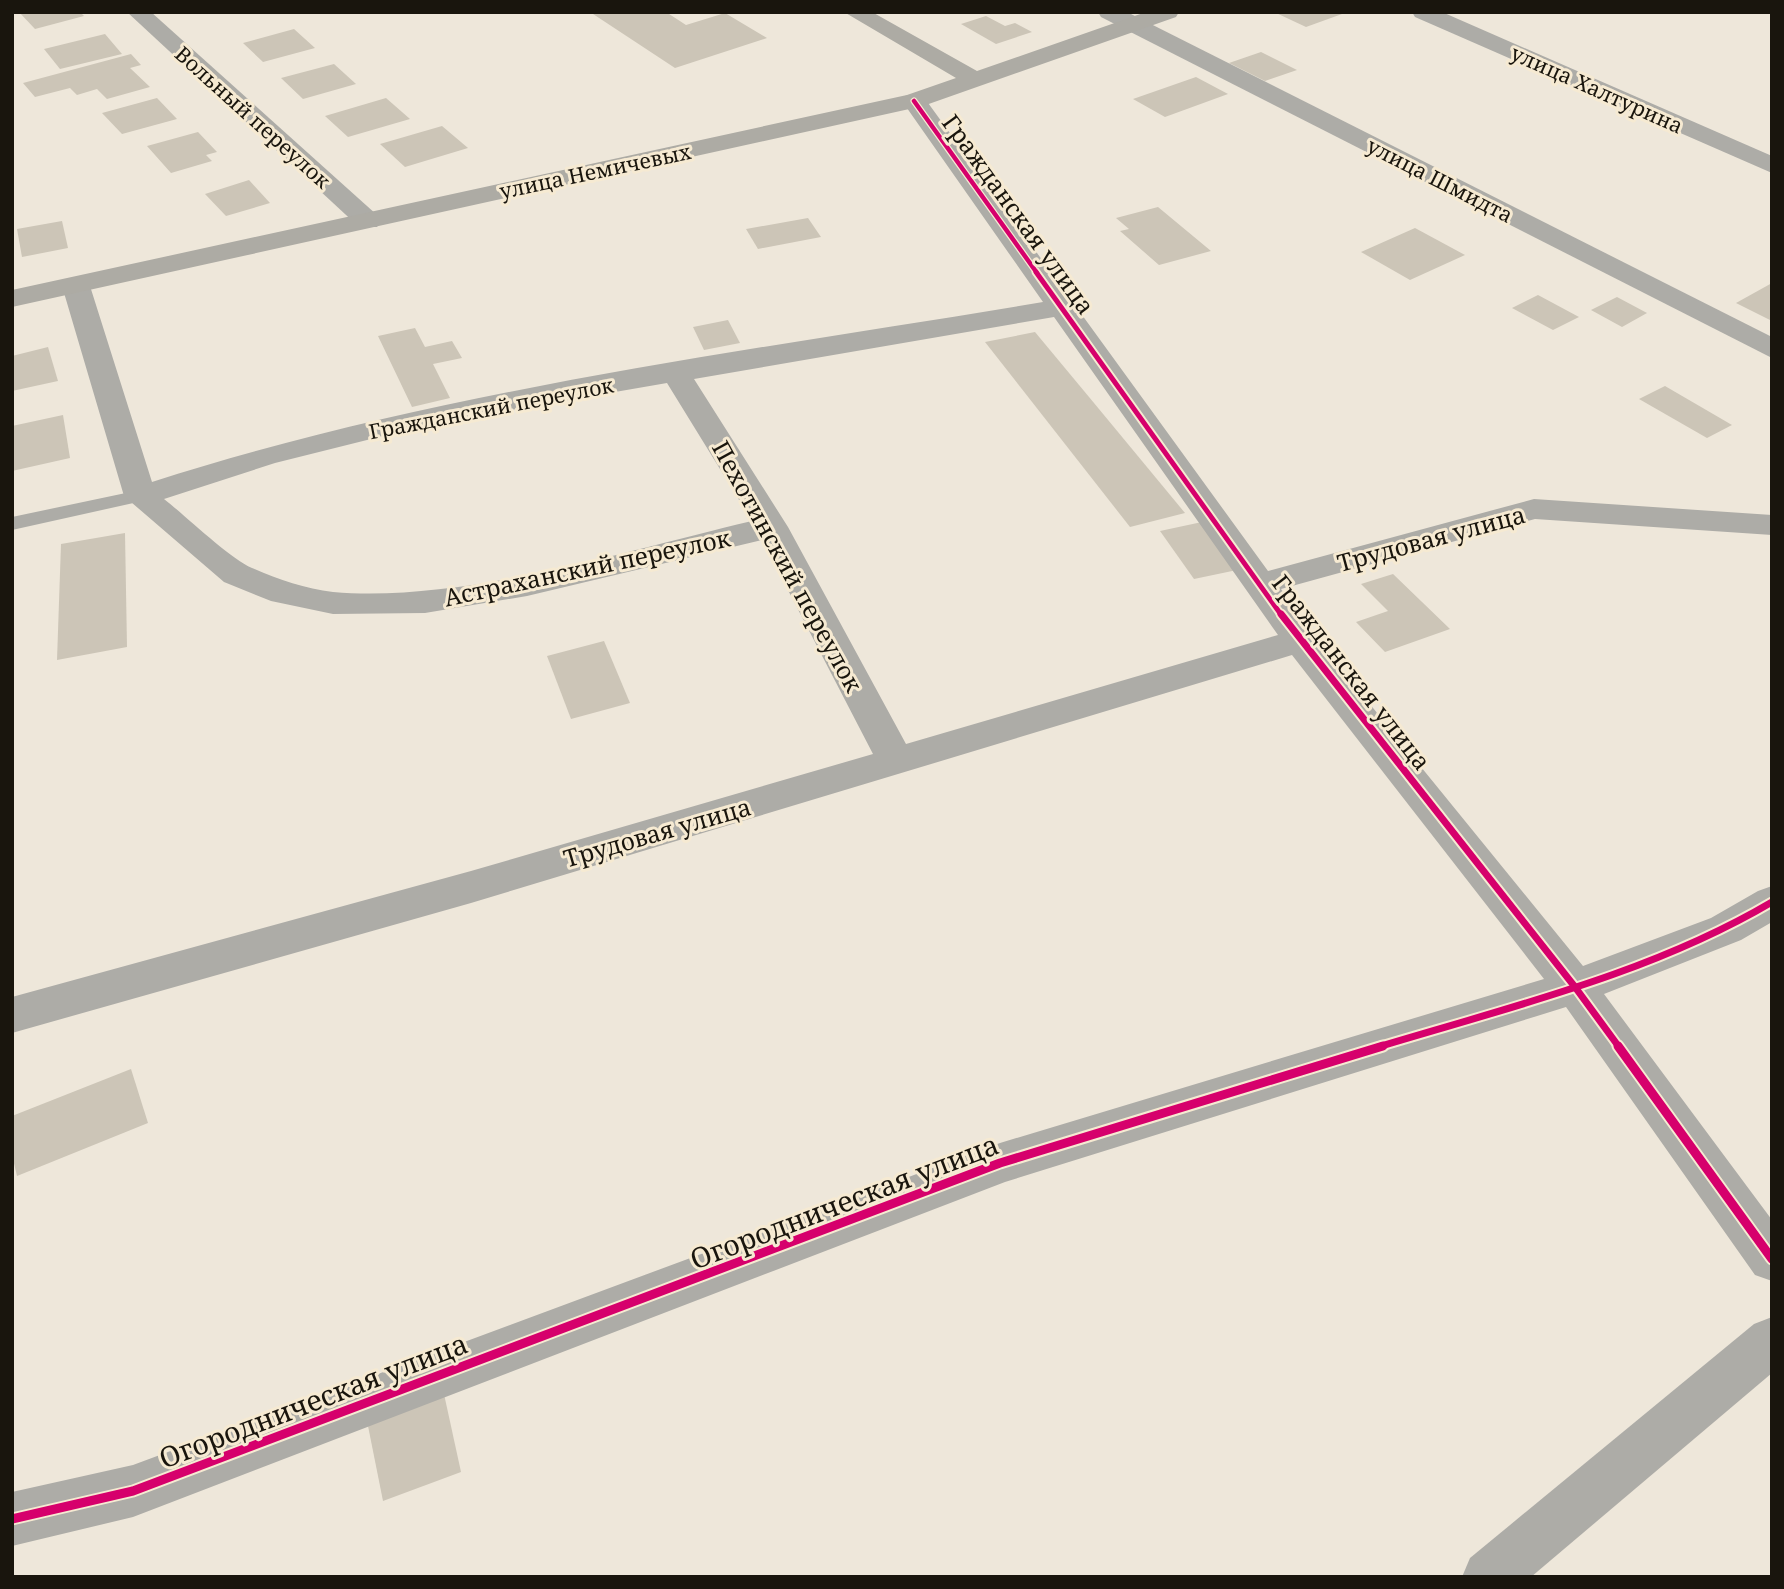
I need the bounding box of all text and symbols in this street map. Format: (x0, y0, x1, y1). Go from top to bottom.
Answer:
street label: улица Халтурина (1506, 38, 1688, 140)
street label: Вольный переулок (169, 40, 337, 195)
street label: Гражданская улица (935, 107, 1103, 321)
street label: улица Шмидта (1362, 131, 1518, 229)
street label: улица Немичевых (497, 137, 694, 205)
street label: Гражданский переулок (366, 370, 616, 445)
street label: Пехотинский переулок (705, 435, 871, 698)
street label: Трудовая улица (1333, 497, 1529, 579)
street label: Астраханский переулок (441, 520, 734, 613)
street label: Гражданская улица (1265, 567, 1439, 777)
street label: Трудовая улица (559, 789, 755, 875)
street label: Огородническая улица (684, 1125, 1004, 1277)
street label: Огородническая улица (153, 1324, 473, 1476)

